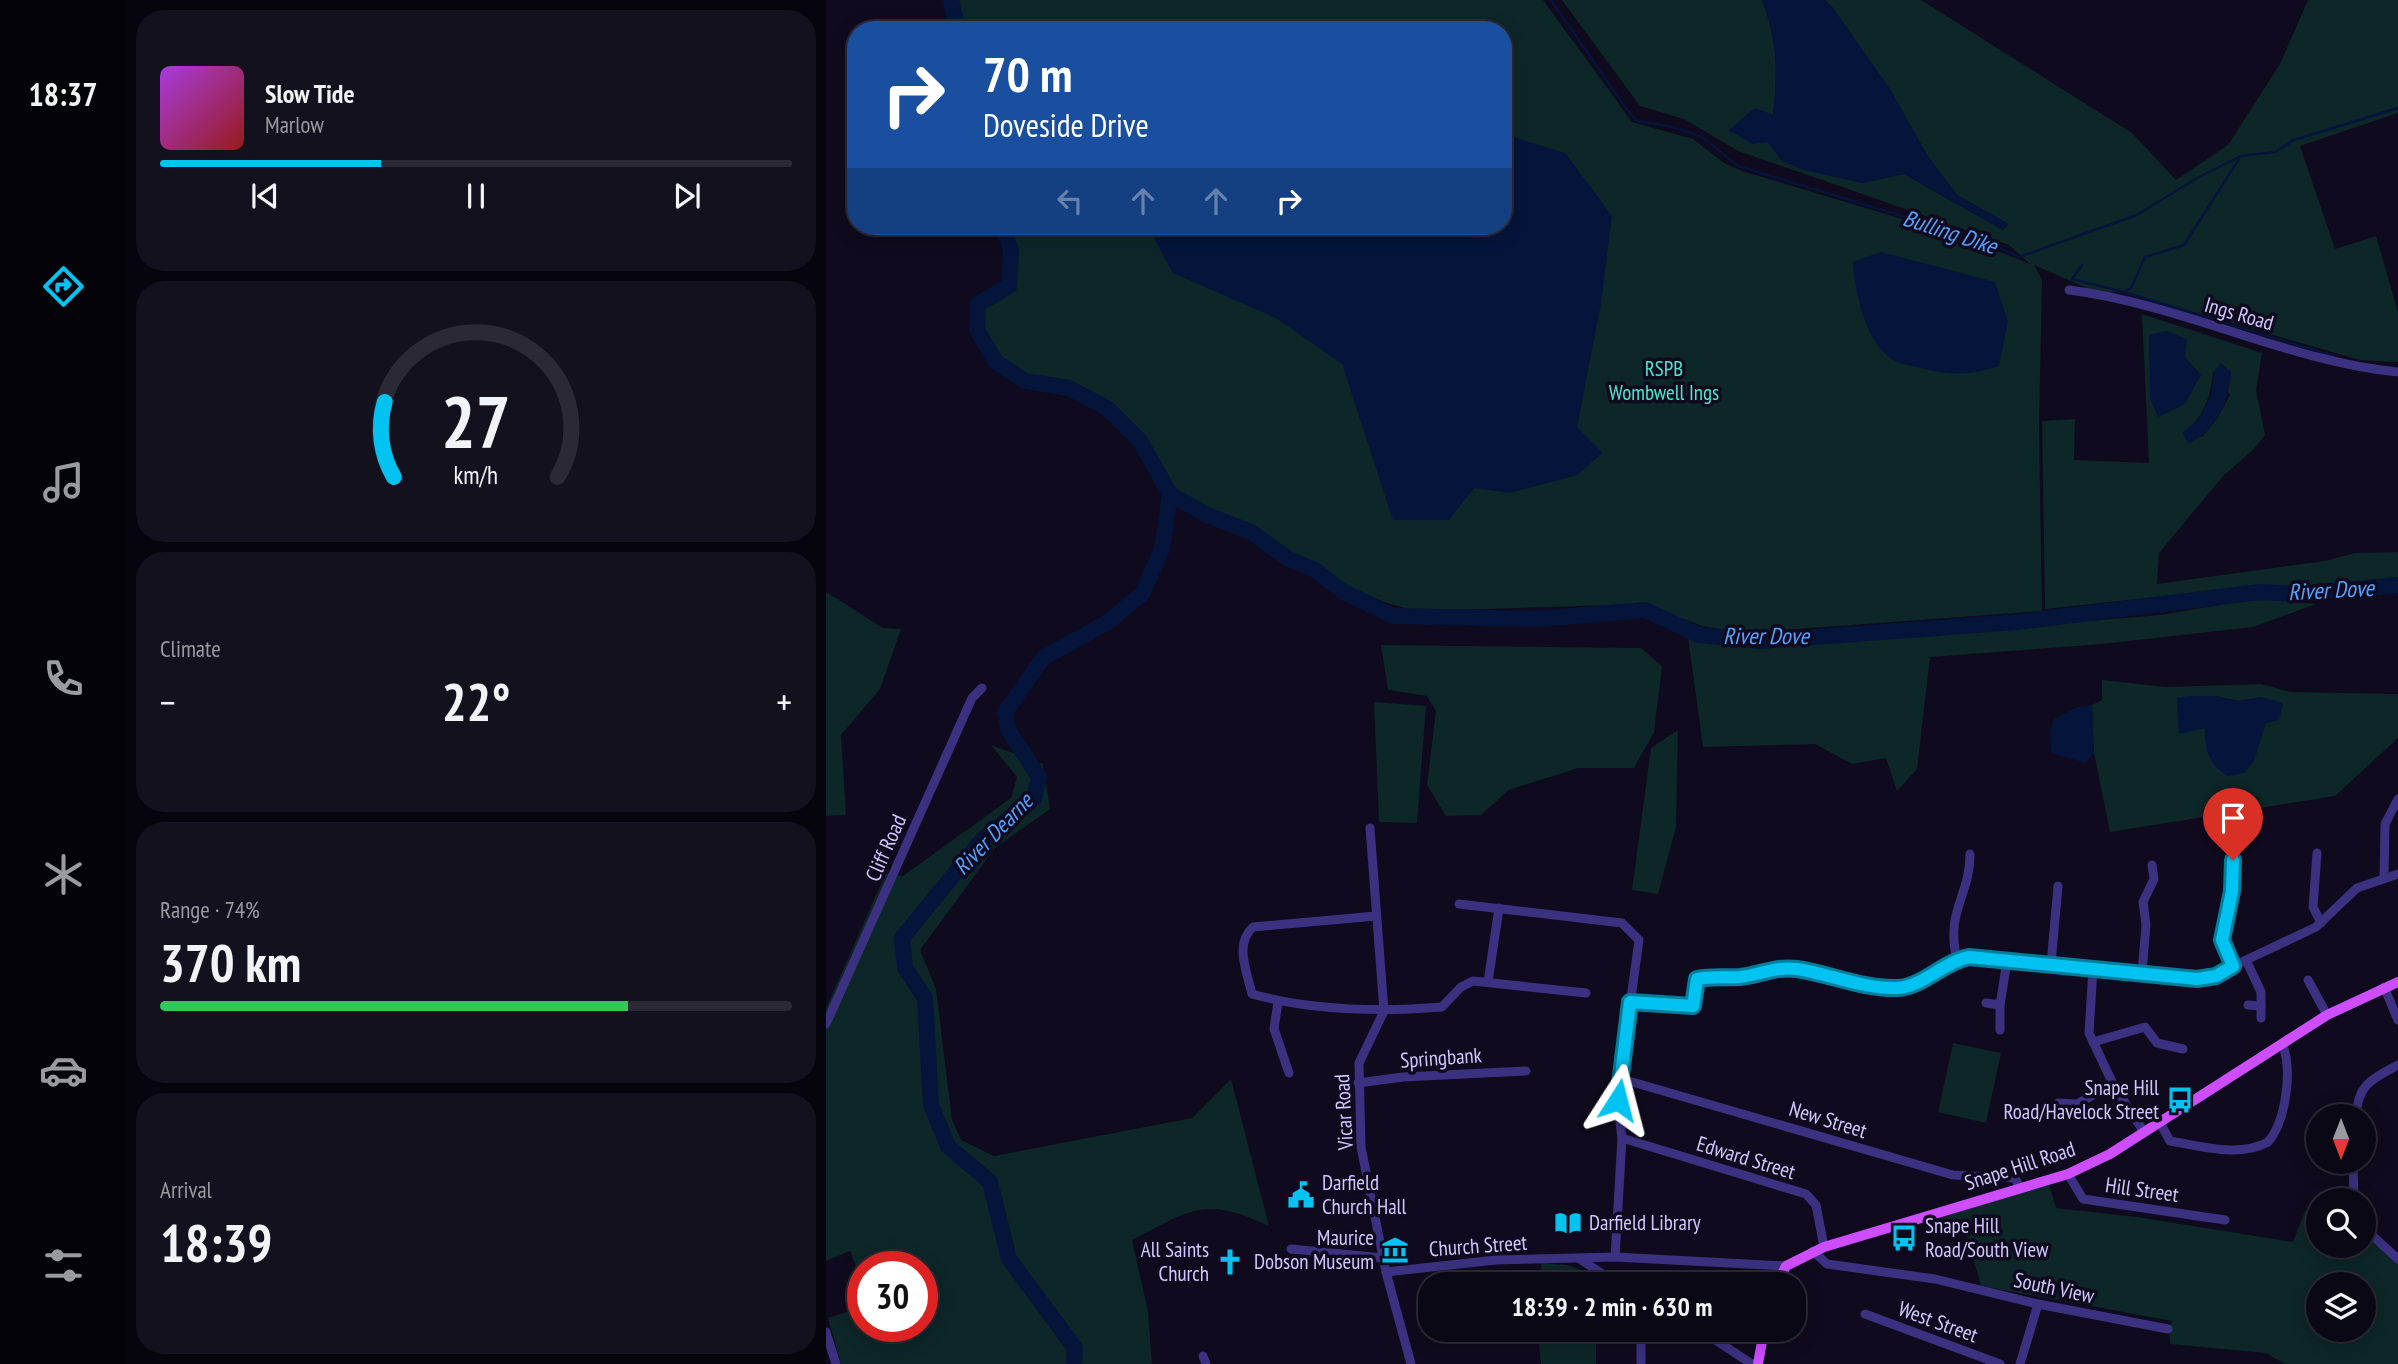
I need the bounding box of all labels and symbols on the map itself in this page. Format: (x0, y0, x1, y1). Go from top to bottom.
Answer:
water label: Bulling Dike (1900, 203, 2002, 261)
street label: Ings Road (2202, 291, 2277, 336)
park label: RSPB Wombwell Ings (1609, 355, 1719, 406)
water label: River Dove (2287, 573, 2376, 606)
water label: River Dove (1723, 621, 1810, 650)
water label: River Dearne (947, 786, 1040, 881)
pin (2203, 788, 2263, 860)
street label: Cliff Road (859, 810, 912, 885)
street label: Springbank (1399, 1041, 1483, 1074)
position arrow (1581, 1063, 1655, 1137)
street label: Vicar Road (1328, 1073, 1359, 1152)
place label: Snape Hill Road/Havelock Street (2003, 1074, 2159, 1125)
bus stop icon: Snape Hill Road/Havelock Street (2165, 1085, 2195, 1115)
street label: New Street (1786, 1095, 1870, 1144)
north arrow (2306, 1104, 2376, 1174)
street label: Edward Street (1694, 1130, 1799, 1185)
street label: Snape Hill Road (1961, 1135, 2079, 1196)
place label: Darfield Church Hall (1322, 1169, 1406, 1220)
street label: Hill Street (2104, 1171, 2181, 1208)
public building icon: Darfield Church Hall (1286, 1180, 1316, 1210)
library icon: Darfield Library (1553, 1208, 1583, 1238)
place label: Darfield Library (1589, 1209, 1701, 1236)
place label: Snape Hill Road/South View (1925, 1212, 2049, 1263)
bus stop icon: Snape Hill Road/South View (1889, 1223, 1919, 1253)
place label: Maurice Dobson Museum (1254, 1224, 1374, 1275)
street label: Church Street (1428, 1229, 1528, 1262)
museum icon: Maurice Dobson Museum (1380, 1235, 1410, 1265)
place label: All Saints Church (1141, 1236, 1209, 1287)
church icon: All Saints Church (1215, 1247, 1245, 1277)
speed limit sign: 30 (847, 1251, 938, 1342)
street label: South View (2012, 1266, 2097, 1309)
street label: West Street (1895, 1295, 1982, 1348)

